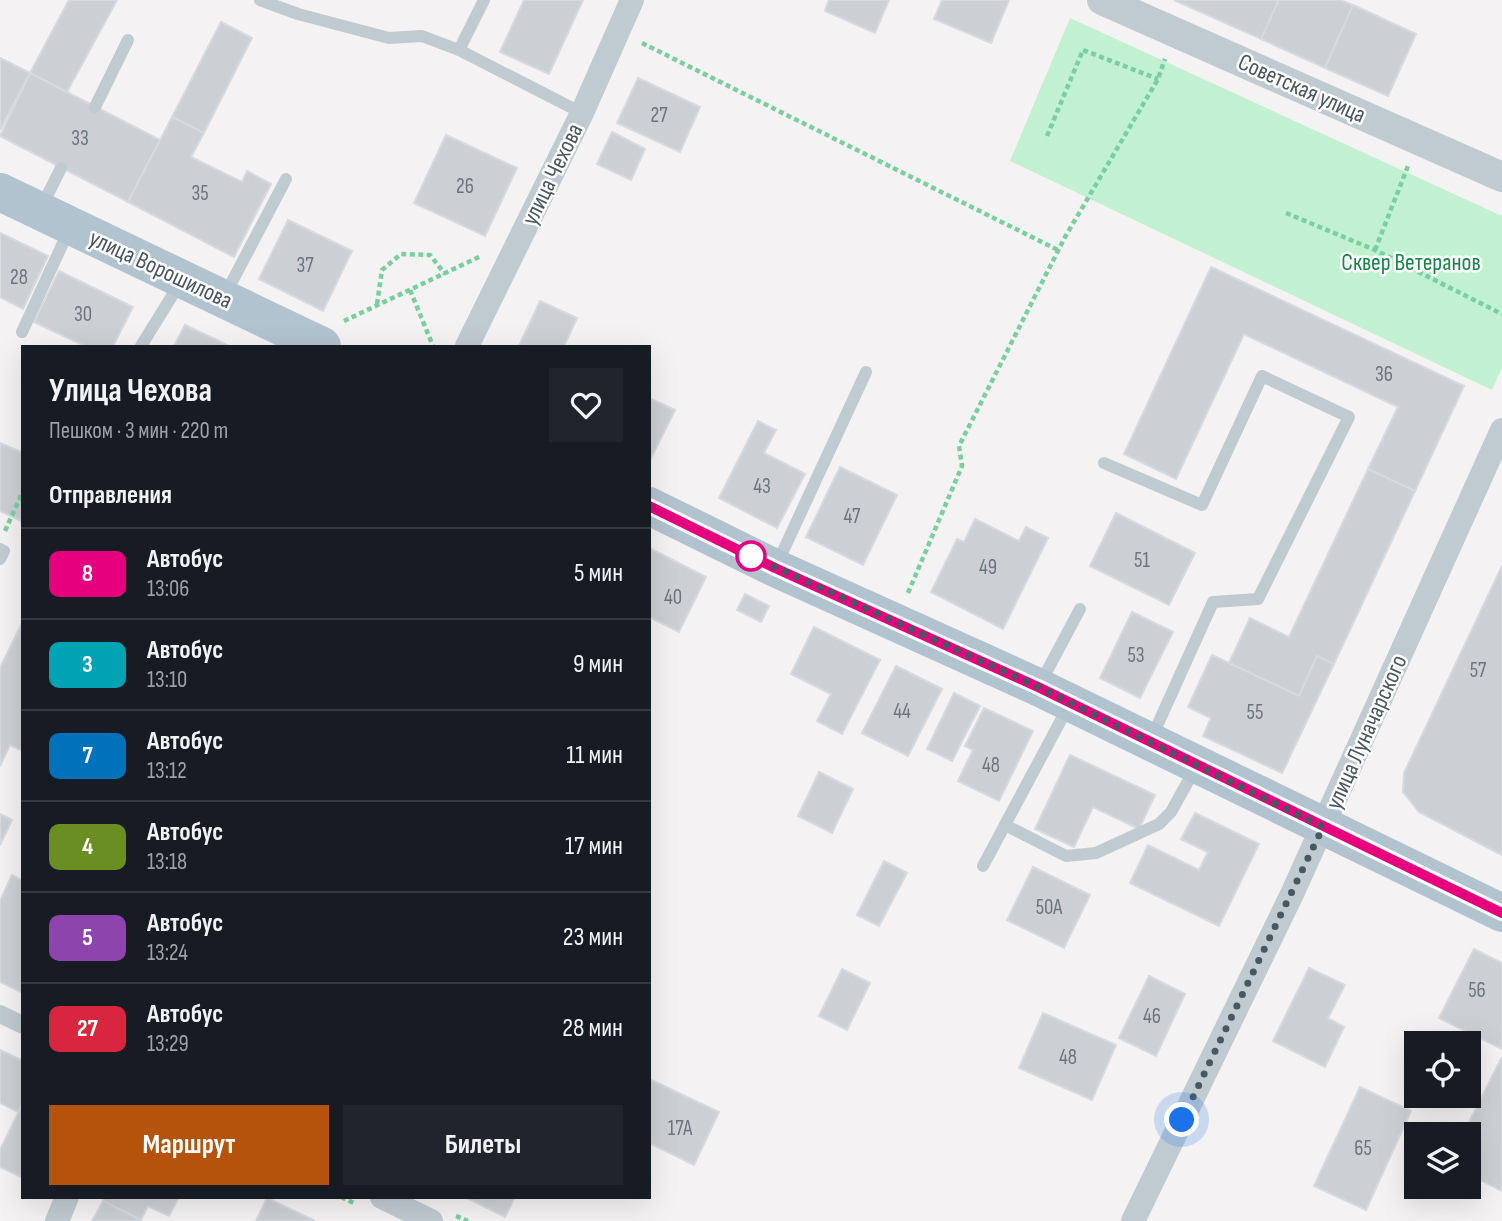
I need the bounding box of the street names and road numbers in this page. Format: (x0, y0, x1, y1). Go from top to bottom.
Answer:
street label: Советская улица (1234, 47, 1370, 129)
street label: улица Чехова (515, 119, 589, 230)
street label: улица Ворошилова (85, 224, 237, 315)
street label: улица Луначарского (1319, 651, 1413, 814)

